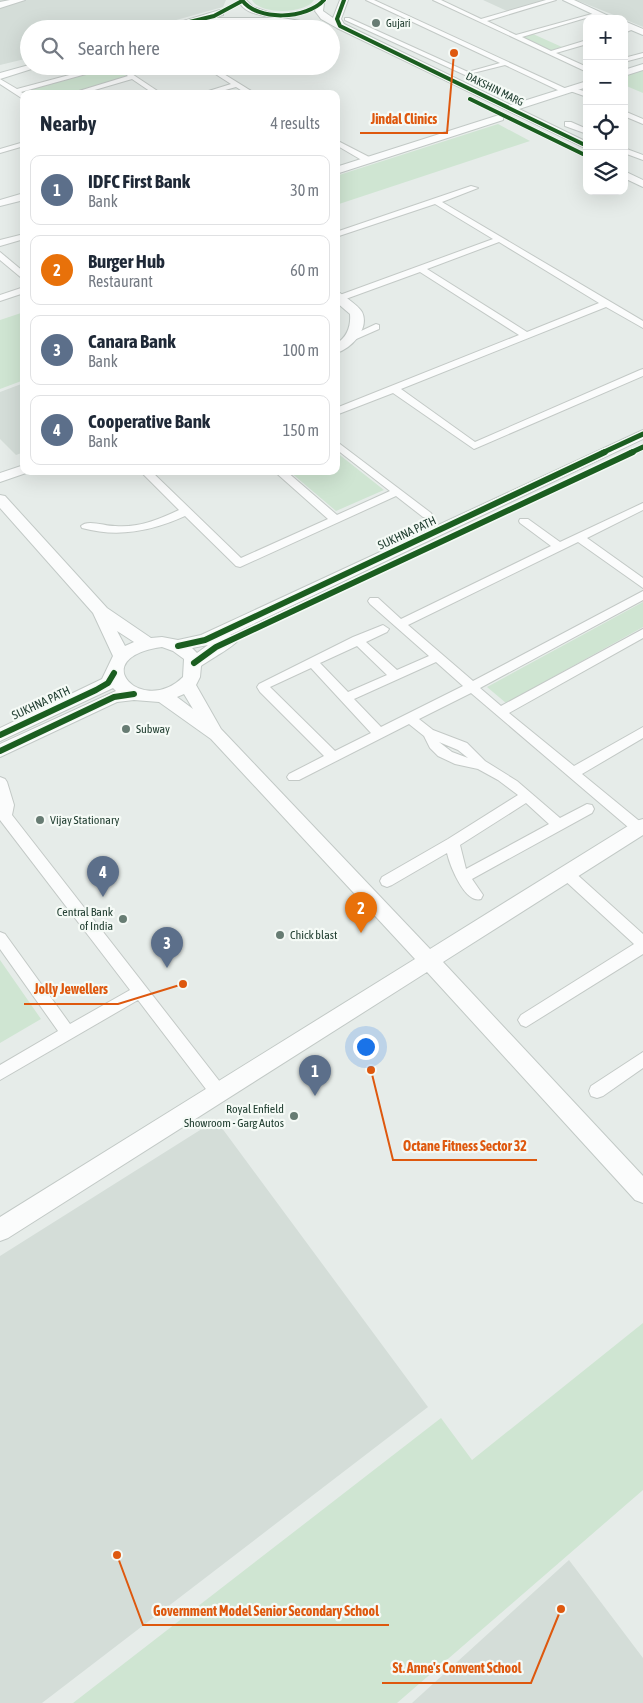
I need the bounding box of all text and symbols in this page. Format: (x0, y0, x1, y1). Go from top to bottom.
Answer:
map controls (583, 15, 628, 195)
button: + (583, 15, 628, 60)
marker: Gujari (370, 17, 382, 29)
place label: Gujari (386, 17, 411, 29)
search box (20, 20, 340, 75)
icon: search (38, 34, 66, 62)
text: Search here (78, 37, 160, 59)
button: − (583, 60, 628, 105)
street label: DAKSHIN MARG (464, 70, 526, 108)
callout: Jindal Clinics (360, 104, 447, 133)
button: locate (583, 105, 628, 150)
text: Nearby (40, 111, 96, 135)
text: Jindal Clinics (370, 111, 437, 127)
text: 4 results (270, 114, 320, 132)
button: layers (583, 150, 628, 195)
text: IDFC First Bank (88, 170, 190, 192)
text: 1 (53, 181, 61, 199)
text: 30 m (290, 181, 319, 199)
text: Bank (88, 192, 118, 210)
text: Burger Hub (88, 250, 165, 272)
text: 2 (53, 261, 61, 279)
text: 60 m (290, 261, 319, 279)
text: Restaurant (88, 272, 153, 290)
text: Canara Bank (88, 330, 176, 352)
text: 3 (53, 341, 61, 359)
text: 100 m (283, 341, 319, 359)
text: Bank (88, 352, 118, 370)
text: Cooperative Bank (88, 410, 210, 432)
text: 4 (53, 421, 61, 439)
text: 150 m (283, 421, 319, 439)
text: Bank (88, 432, 118, 450)
street label: SUKHNA PATH (376, 513, 438, 553)
street label: SUKHNA PATH (10, 683, 72, 723)
place label: Subway (136, 722, 170, 736)
marker: Subway (120, 723, 132, 735)
place label: Vijay Stationary (50, 813, 119, 827)
marker: Vijay Stationary (34, 814, 46, 826)
pin: 4 (87, 856, 119, 897)
pin: 2 (345, 892, 377, 933)
place label: Central Bank of India (57, 905, 114, 933)
marker: Central Bank of India (117, 913, 129, 925)
pin: 3 (151, 927, 183, 968)
place label: Chick blast (290, 928, 338, 942)
marker: Chick blast (274, 929, 286, 941)
callout: Jolly Jewellers (24, 975, 118, 1004)
text: Jolly Jewellers (33, 981, 108, 997)
your location (353, 1034, 379, 1060)
pin: 1 (299, 1055, 331, 1096)
place label: Royal Enfield Showroom - Garg Autos (184, 1102, 284, 1130)
marker: Royal Enfield Showroom - Garg Autos (288, 1110, 300, 1122)
callout: Octane Fitness Sector 32 (393, 1131, 537, 1160)
text: Octane Fitness Sector 32 (403, 1138, 527, 1154)
callout: Government Model Senior Secondary School (143, 1596, 389, 1625)
text: Government Model Senior Secondary School (153, 1603, 379, 1619)
callout: St. Anne's Convent School (382, 1654, 531, 1683)
text: St. Anne's Convent School (393, 1660, 522, 1676)

